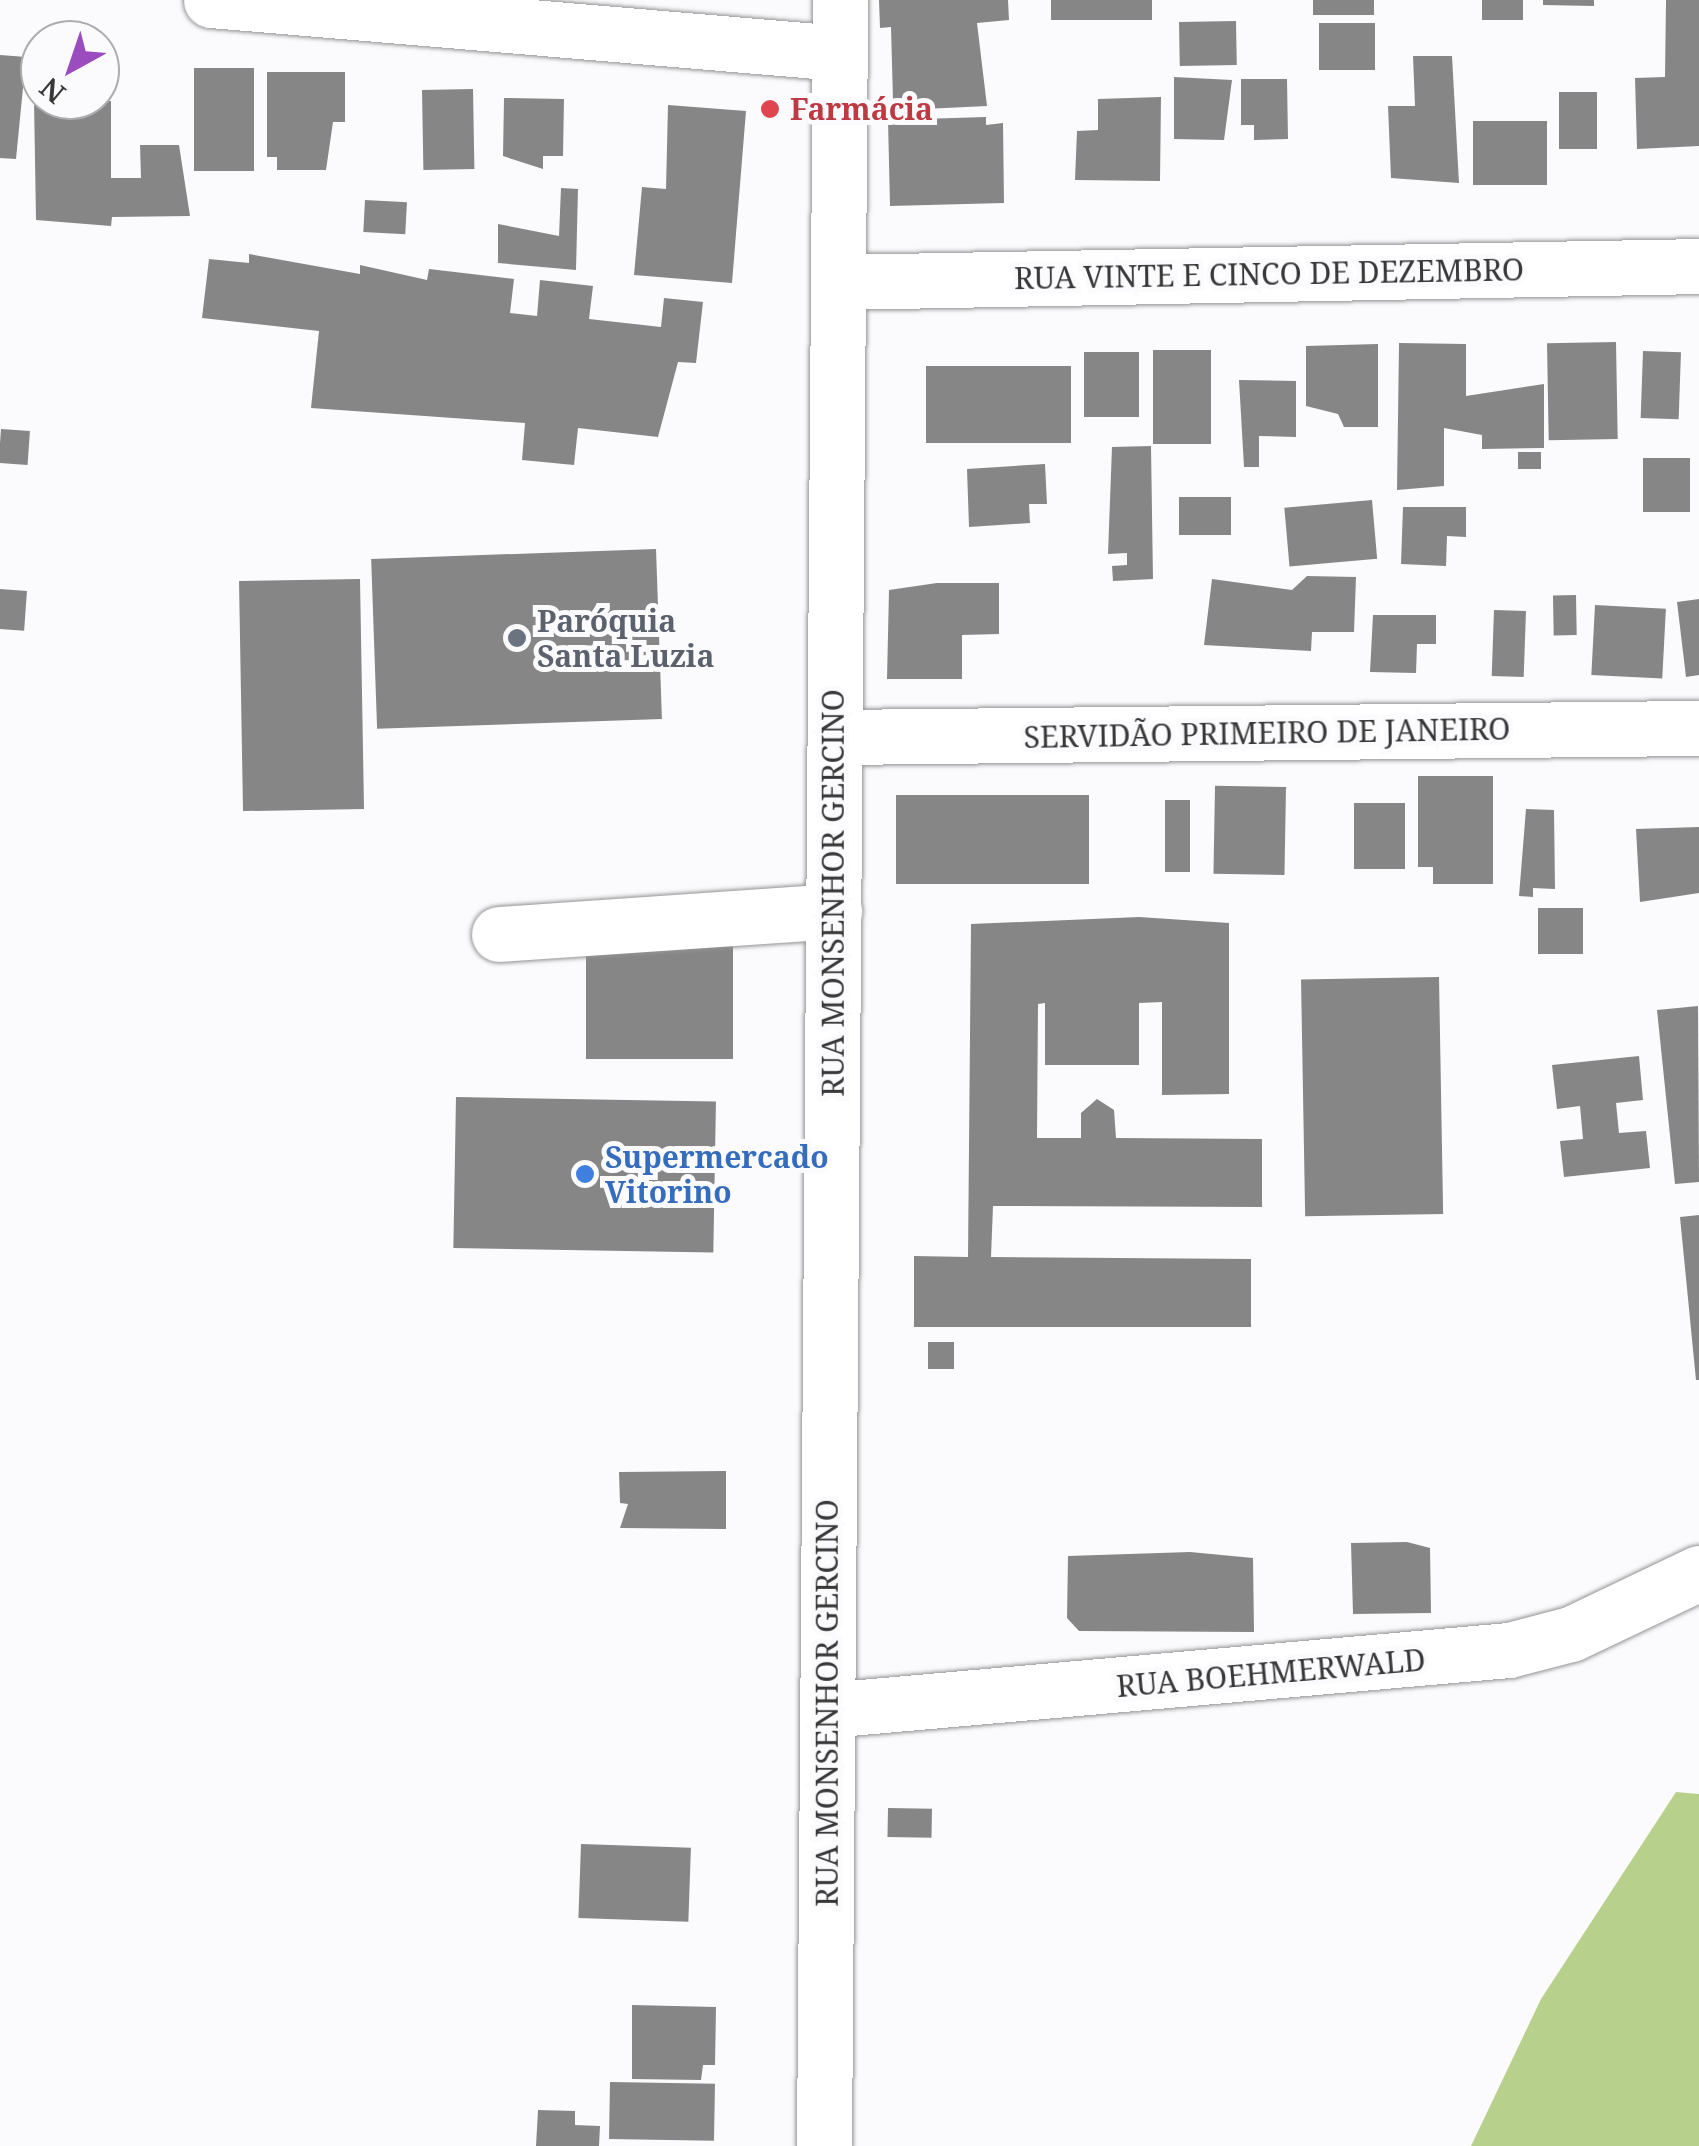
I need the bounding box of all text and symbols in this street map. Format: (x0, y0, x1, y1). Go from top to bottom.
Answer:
north arrow (20, 20, 120, 120)
text: N (31, 70, 73, 113)
place label: Farmácia (790, 91, 933, 127)
marker: Farmácia (759, 98, 781, 120)
street label: RUA VINTE E CINCO DE DEZEMBRO (1014, 252, 1524, 296)
place label: Paróquia Santa Luzia (537, 603, 714, 674)
marker: Paróquia Santa Luzia (506, 627, 528, 649)
street label: RUA MONSENHOR GERCINO (815, 689, 851, 1097)
street label: SERVIDÃO PRIMEIRO DE JANEIRO (1023, 711, 1511, 755)
place label: Supermercado Vitorino (605, 1139, 829, 1210)
marker: Supermercado Vitorino (574, 1163, 596, 1185)
street label: RUA MONSENHOR GERCINO (809, 1499, 845, 1907)
street label: RUA BOEHMERWALD (1115, 1642, 1427, 1704)

